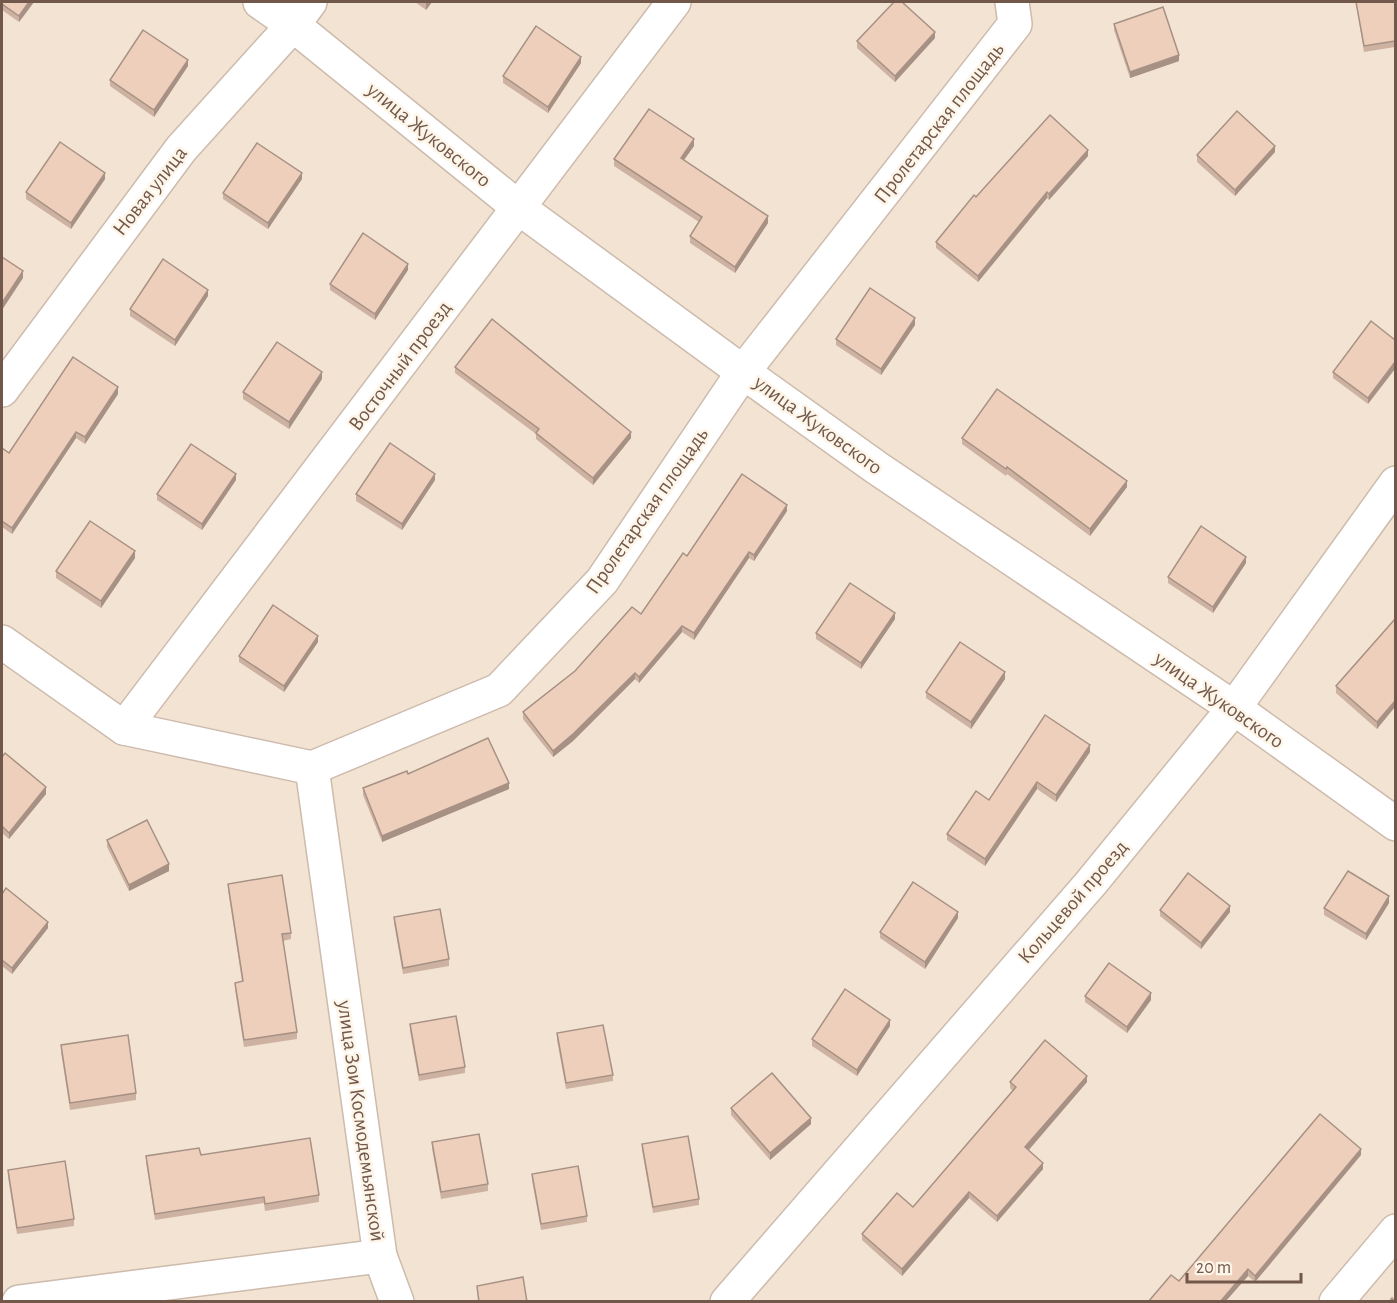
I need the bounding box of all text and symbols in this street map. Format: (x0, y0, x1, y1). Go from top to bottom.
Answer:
street label: Пролетарская площадь (870, 39, 1008, 207)
street label: улица Жуковского (362, 78, 495, 191)
street label: Новая улица (109, 142, 191, 240)
street label: Восточный проезд (345, 297, 455, 435)
street label: улица Жуковского (749, 371, 886, 478)
street label: Пролетарская площадь (582, 424, 712, 598)
street label: улица Жуковского (1150, 647, 1288, 752)
street label: Кольцевой проезд (1014, 836, 1132, 968)
street label: улица Зои Космодемьянской (334, 998, 388, 1243)
scale bar (1187, 1246, 1301, 1284)
text: 20 m (1196, 1259, 1231, 1277)

